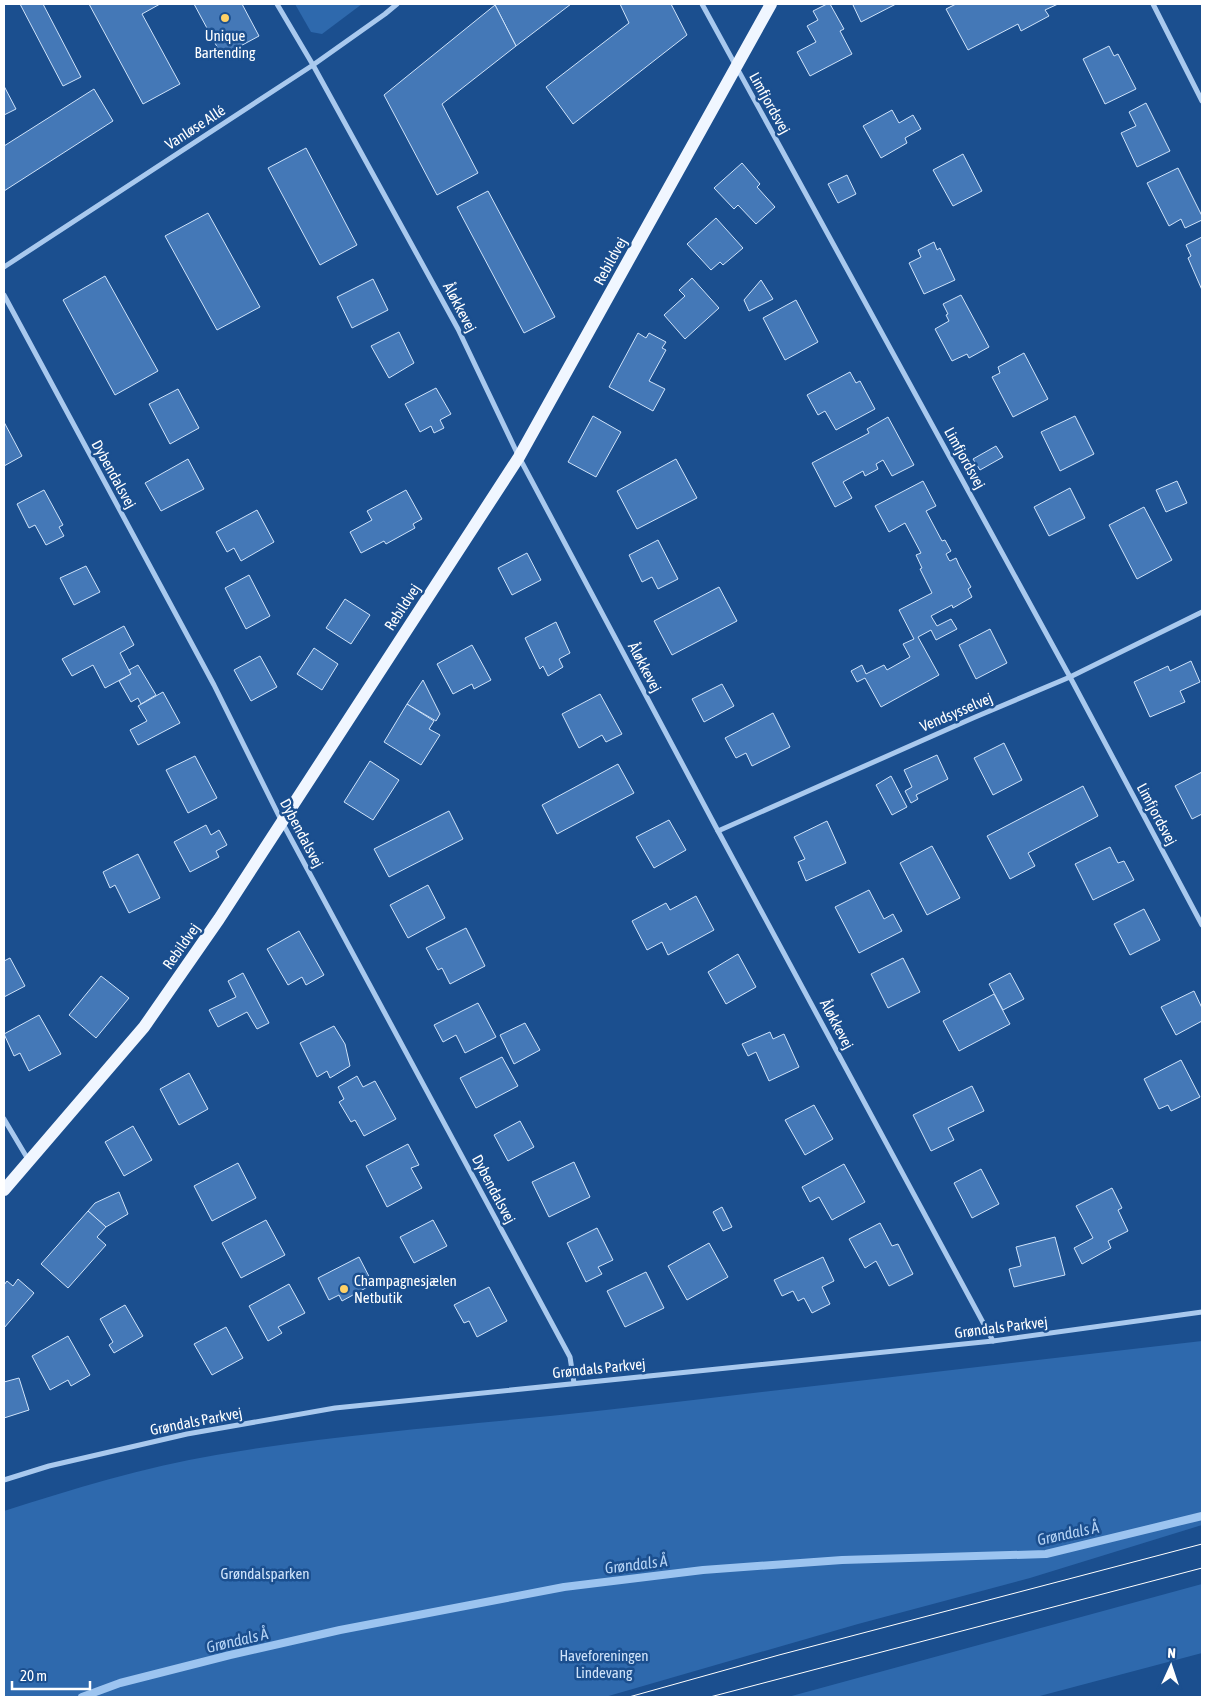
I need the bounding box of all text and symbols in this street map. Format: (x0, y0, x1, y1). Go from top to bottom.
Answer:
marker: Unique Bartending (219, 12, 231, 24)
place label: Unique Bartending (195, 27, 256, 61)
street label: Limfjordsvej (746, 69, 794, 137)
street label: Vanløse Allé (162, 101, 228, 153)
street label: Rebildvej (590, 234, 630, 288)
street label: Åløkkevej (440, 279, 480, 335)
street label: Limfjordsvej (941, 424, 989, 492)
street label: Dybendalsvej (88, 437, 140, 511)
street label: Rebildvej (381, 581, 423, 633)
street label: Åløkkevej (625, 639, 665, 695)
street label: Vendsysselvej (917, 689, 995, 735)
street label: Limfjordsvej (1134, 780, 1180, 848)
street label: Dybendalsvej (277, 796, 327, 870)
street label: Rebildvej (159, 920, 203, 972)
street label: Åløkkevej (817, 996, 857, 1052)
street label: Dybendalsvej (469, 1152, 519, 1226)
place label: Champagnesjælen Netbutik (354, 1272, 457, 1306)
marker: Champagnesjælen Netbutik (338, 1283, 350, 1295)
street label: Grøndals Parkvej (954, 1313, 1048, 1341)
street label: Grøndals Parkvej (552, 1355, 646, 1381)
street label: Grøndals Parkvej (149, 1404, 243, 1438)
water label: Grøndals Å (1035, 1517, 1101, 1548)
water label: Grøndals Å (604, 1550, 668, 1577)
park label: Grøndalsparken (221, 1565, 309, 1582)
water label: Grøndals Å (204, 1623, 270, 1656)
north arrow (1146, 1641, 1196, 1691)
text: N (1167, 1645, 1176, 1661)
park label: Haveforeningen Lindevang (559, 1647, 649, 1681)
scale bar (12, 1658, 90, 1690)
text: 20 m (20, 1667, 47, 1684)

